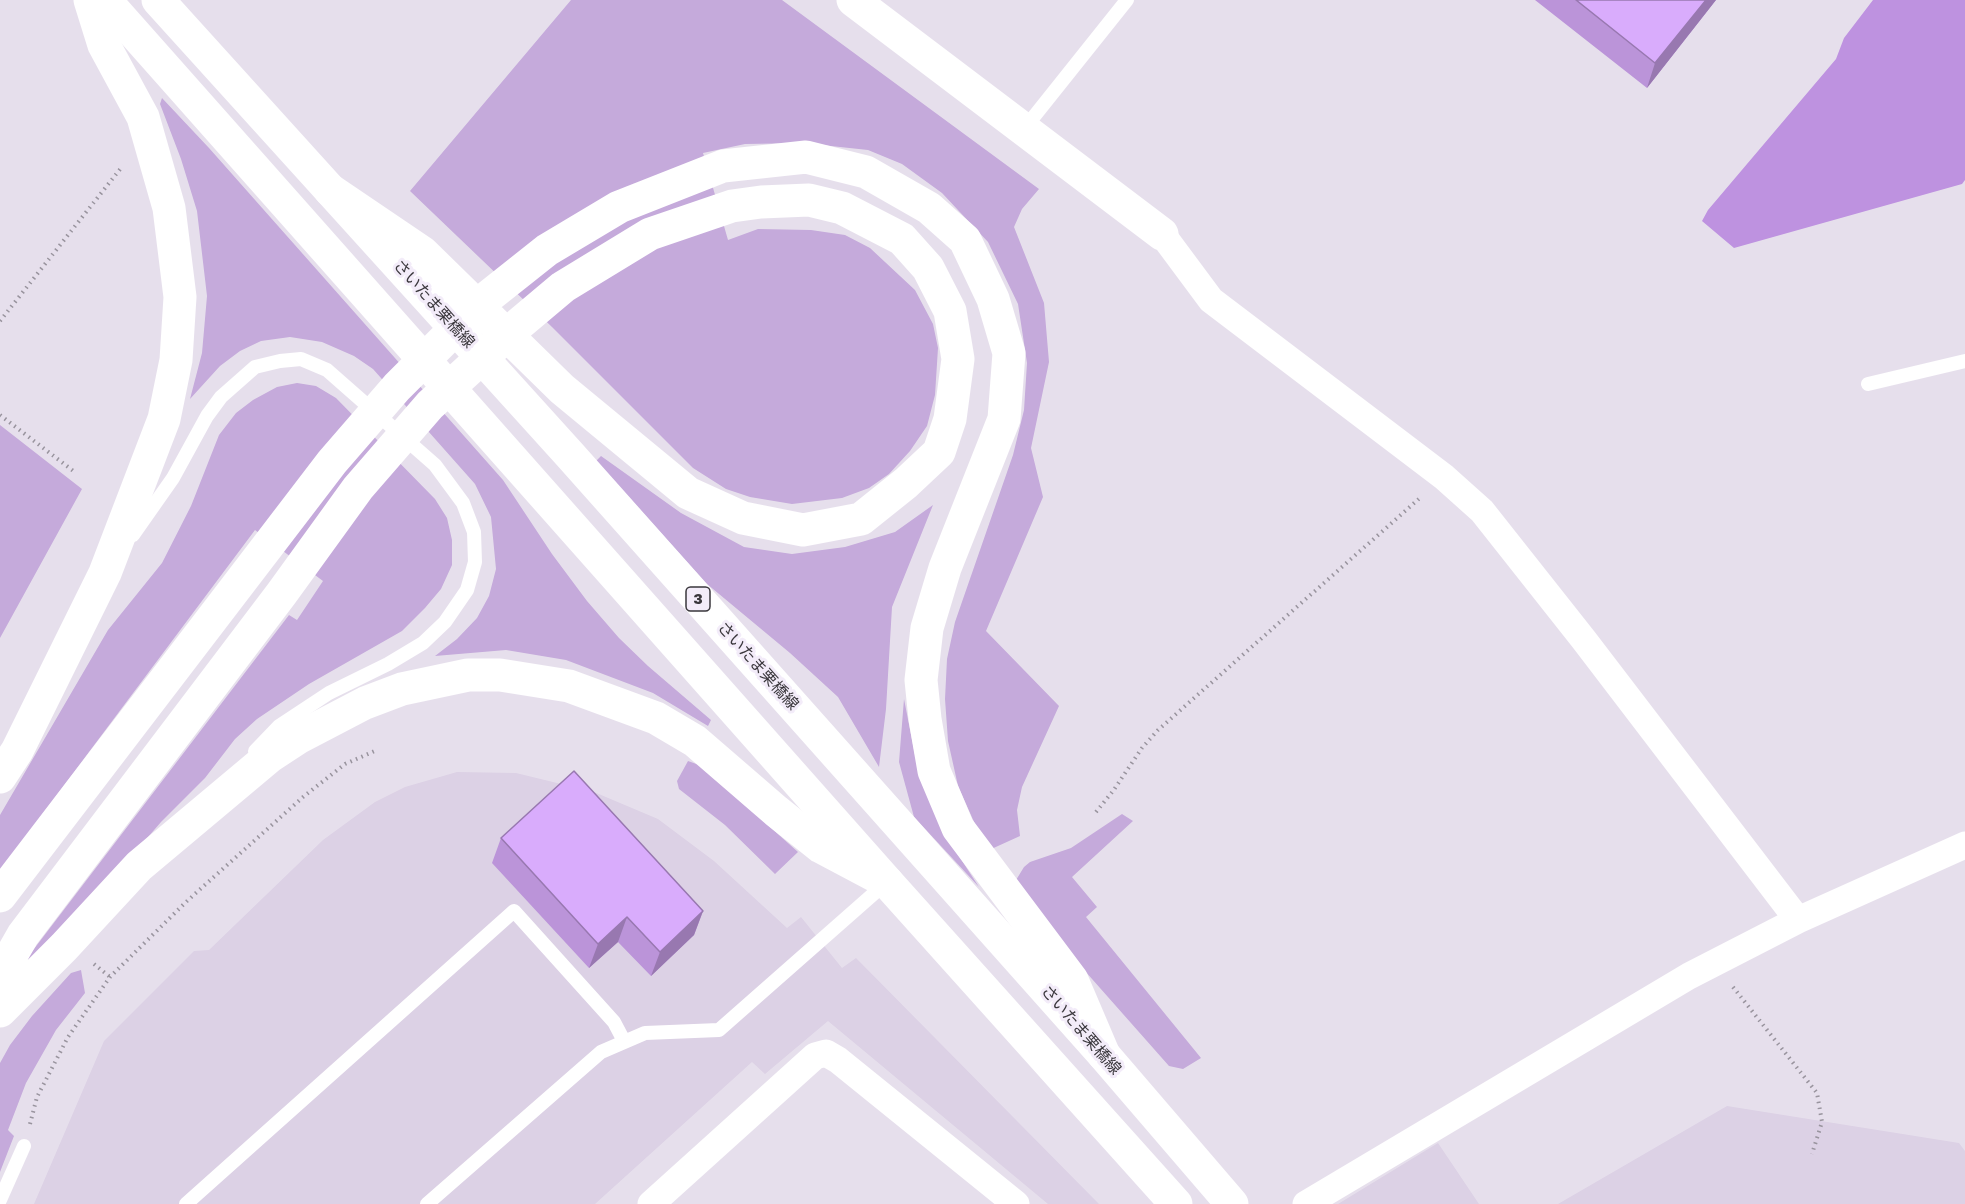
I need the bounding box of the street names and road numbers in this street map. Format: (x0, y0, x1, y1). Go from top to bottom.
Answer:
street label: さいたま栗橋線 (389, 256, 479, 352)
road number: 3 (686, 587, 710, 611)
street label: さいたま栗橋線 (713, 618, 803, 714)
street label: さいたま栗橋線 (1037, 981, 1125, 1079)

